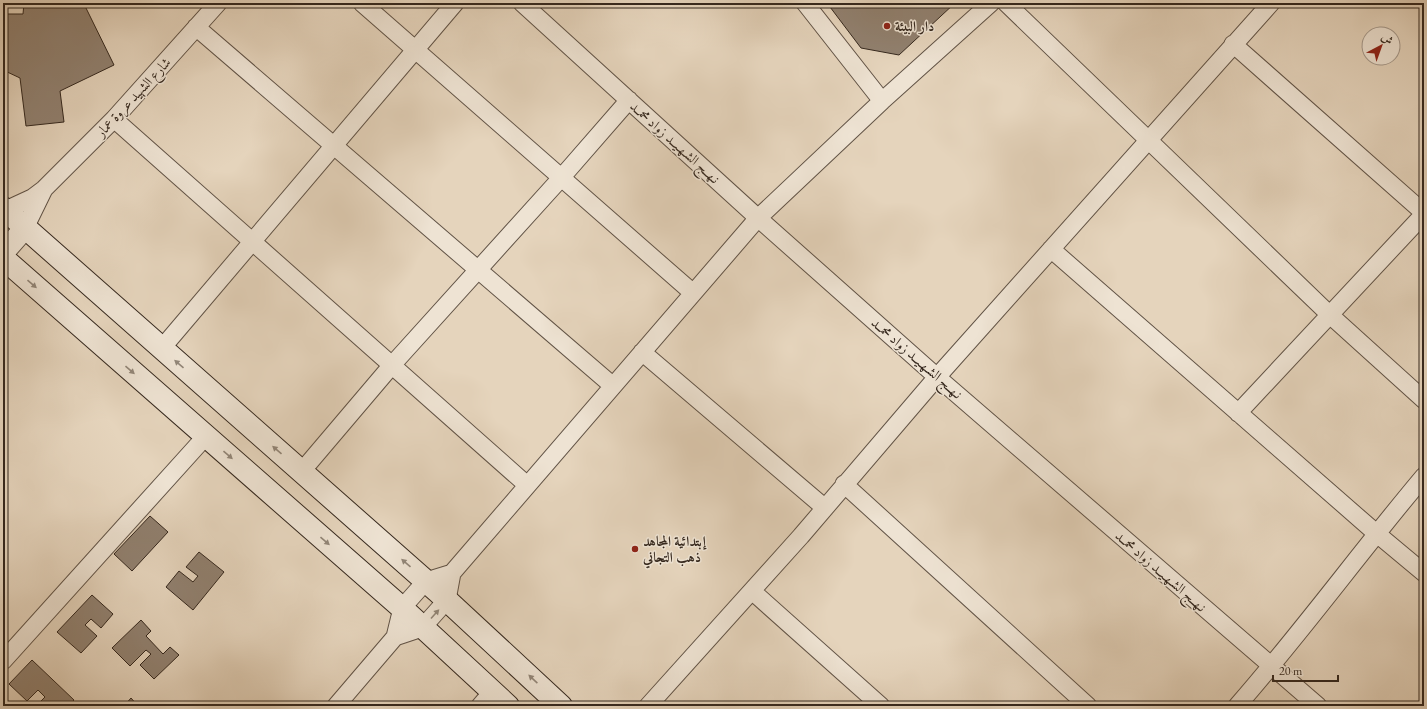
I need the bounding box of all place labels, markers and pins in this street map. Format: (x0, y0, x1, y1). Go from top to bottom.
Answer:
place label: دار البيئة (895, 17, 934, 35)
marker: دار البيئة (882, 21, 892, 31)
place label: إبتدائية المجاهد ذهب التجاني (642, 532, 707, 569)
marker: إبتدائية المجاهد ذهب التجاني (630, 544, 640, 554)

